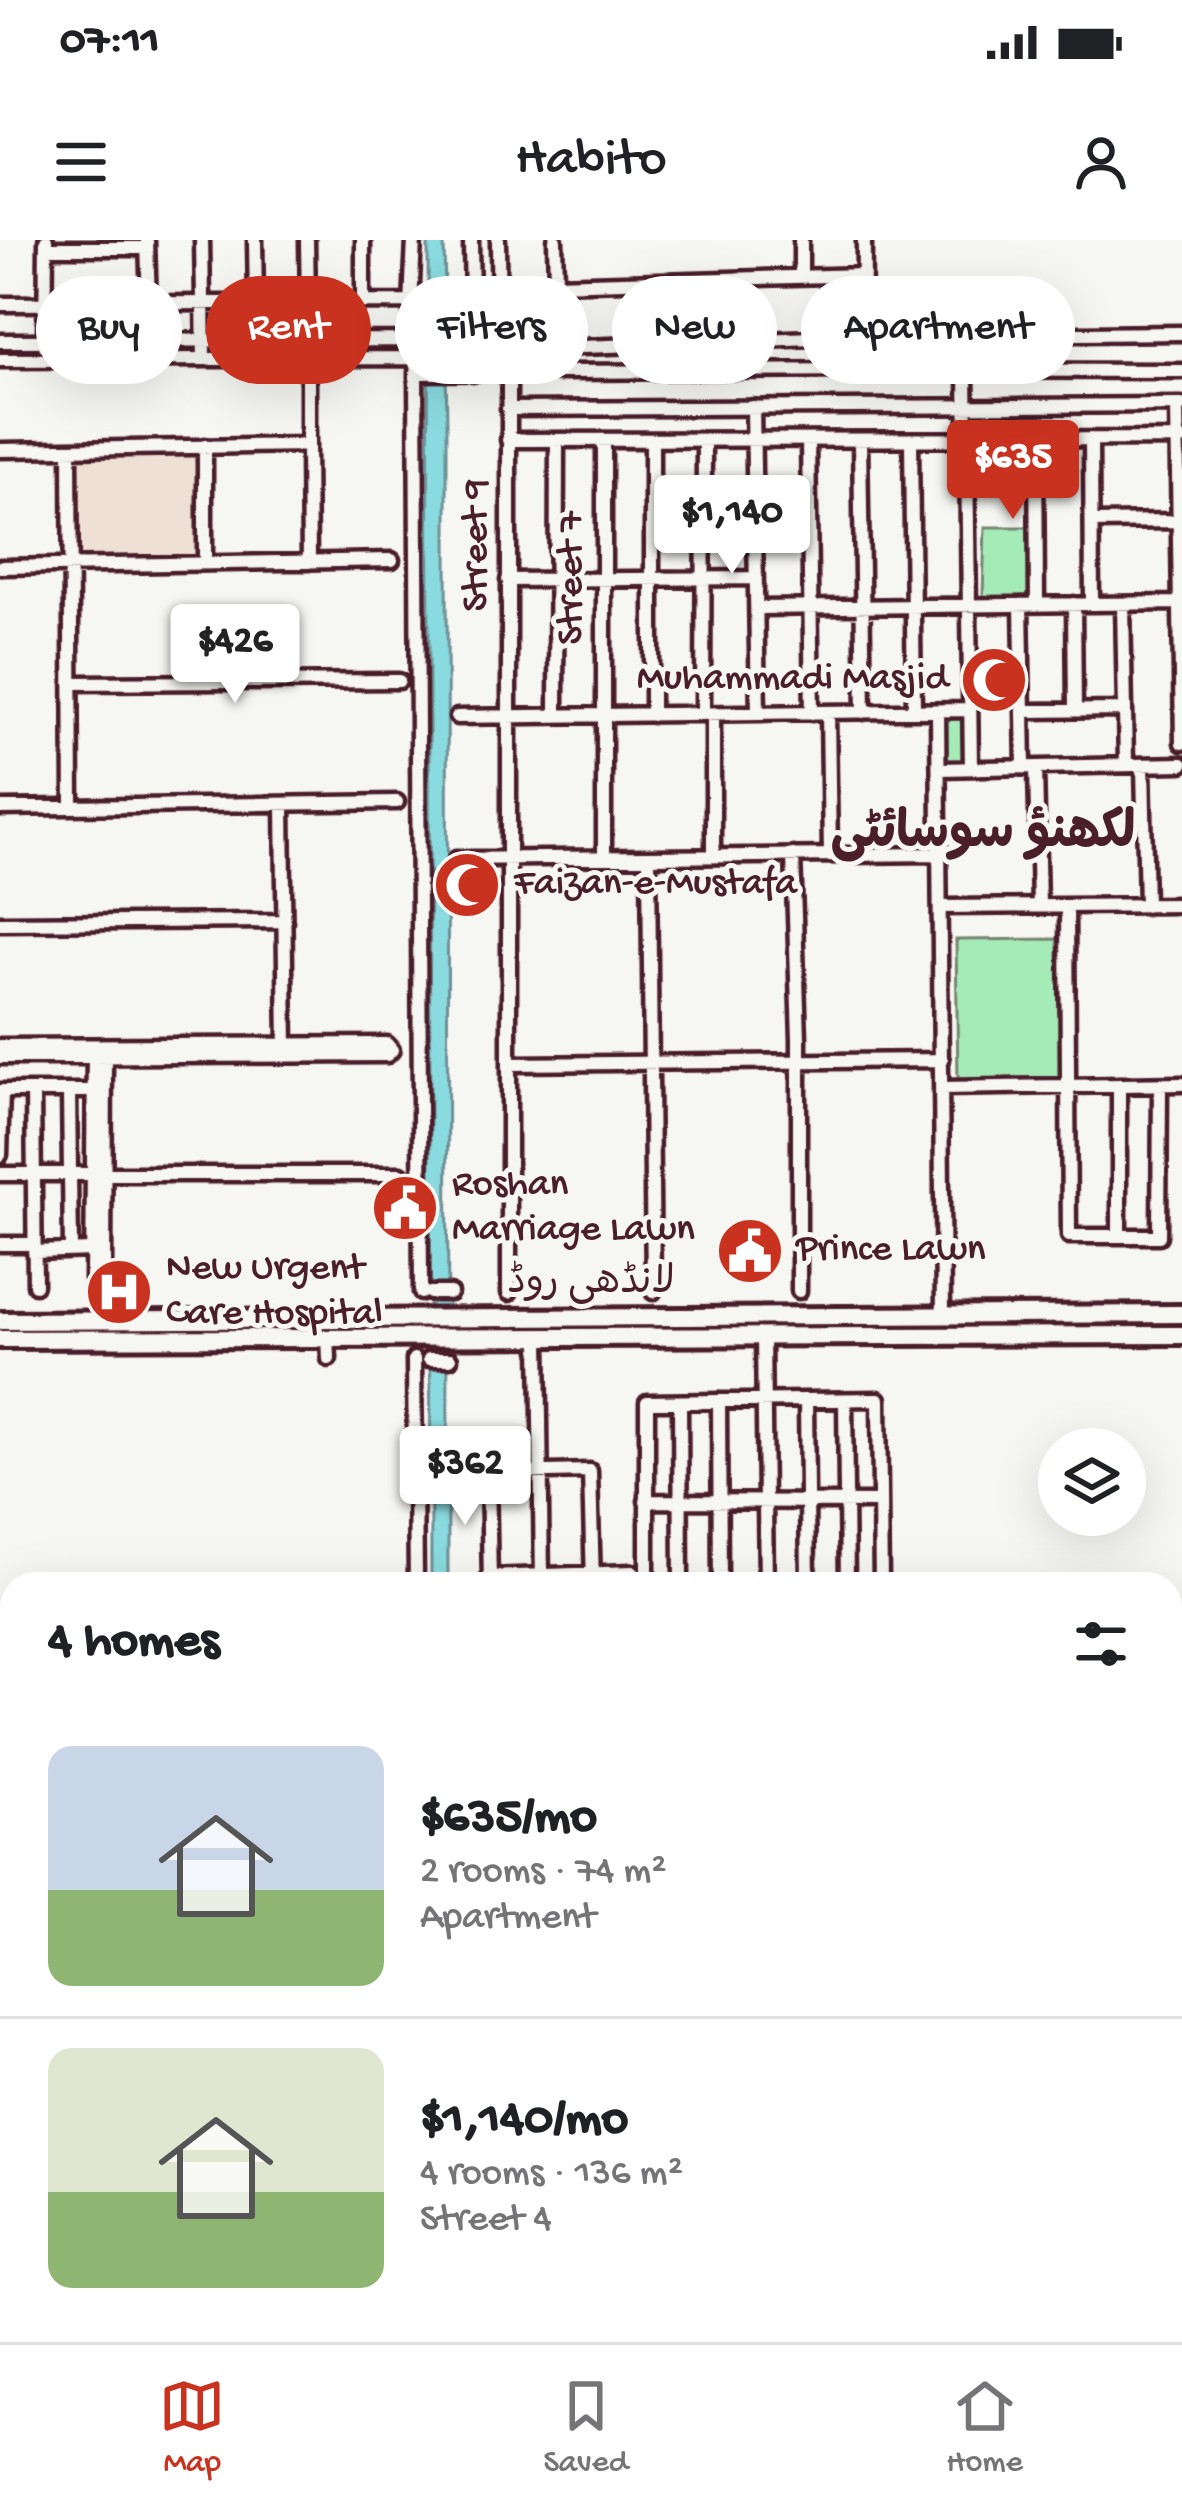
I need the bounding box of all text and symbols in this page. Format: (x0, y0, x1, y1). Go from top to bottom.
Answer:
text: 07:11 (60, 16, 159, 69)
icon: menu (48, 129, 114, 195)
icon: person (1068, 129, 1134, 195)
text: Habito (515, 130, 667, 194)
chip: Buy (36, 276, 182, 384)
chip: Rent (206, 276, 371, 384)
chip: Filters (395, 276, 588, 384)
chip: New (612, 276, 777, 384)
chip: Apartment (801, 276, 1075, 384)
pin: $635 (942, 420, 1084, 522)
text: $635 (974, 436, 1052, 482)
pin: $1,140 (634, 475, 830, 577)
street label: Street 9 (455, 479, 501, 611)
text: $1,140 (681, 491, 783, 537)
street label: Street 7 (550, 510, 596, 645)
pin: $426 (164, 604, 306, 706)
text: $426 (198, 620, 272, 666)
mosque icon: Muhammadi Masjid (959, 645, 1029, 715)
place label: Muhammadi Masjid (637, 657, 951, 703)
district label: لکھنؤ سوسائٹی (831, 806, 1135, 867)
mosque icon: Faizan-e-Mustafa (432, 850, 502, 920)
place label: Faizan-e-Mustafa (513, 862, 798, 908)
place label: Roshan Marriage Lawn (452, 1163, 695, 1254)
public building icon: Roshan Marriage Lawn (370, 1173, 440, 1243)
public building icon: Prince Lawn (715, 1216, 785, 1286)
place label: Prince Lawn (794, 1228, 986, 1274)
place label: New Urgent Care Hospital (166, 1247, 383, 1338)
hospital icon: New Urgent Care Hospital (84, 1257, 154, 1327)
street label: لانڈھی روڈ (507, 1260, 675, 1308)
pin: $362 (394, 1426, 536, 1528)
map controls (1038, 1428, 1146, 1536)
button: layers (1038, 1428, 1146, 1536)
text: $362 (427, 1442, 503, 1488)
icon: filters (1068, 1611, 1134, 1677)
text: 4 homes (48, 1614, 219, 1674)
text: $635/mo (420, 1790, 597, 1850)
icon: home (144, 1794, 288, 1938)
text: 2 rooms · 74 m² (420, 1850, 667, 1896)
text: Apartment (420, 1896, 596, 1942)
text: $1,140/mo (420, 2092, 628, 2152)
icon: home (144, 2096, 288, 2240)
text: 4 rooms · 136 m² (420, 2152, 683, 2198)
text: Street 4 (420, 2198, 552, 2244)
tab: Map (159, 2373, 225, 2483)
tab: Saved (543, 2373, 628, 2483)
tab: Home (946, 2373, 1023, 2483)

